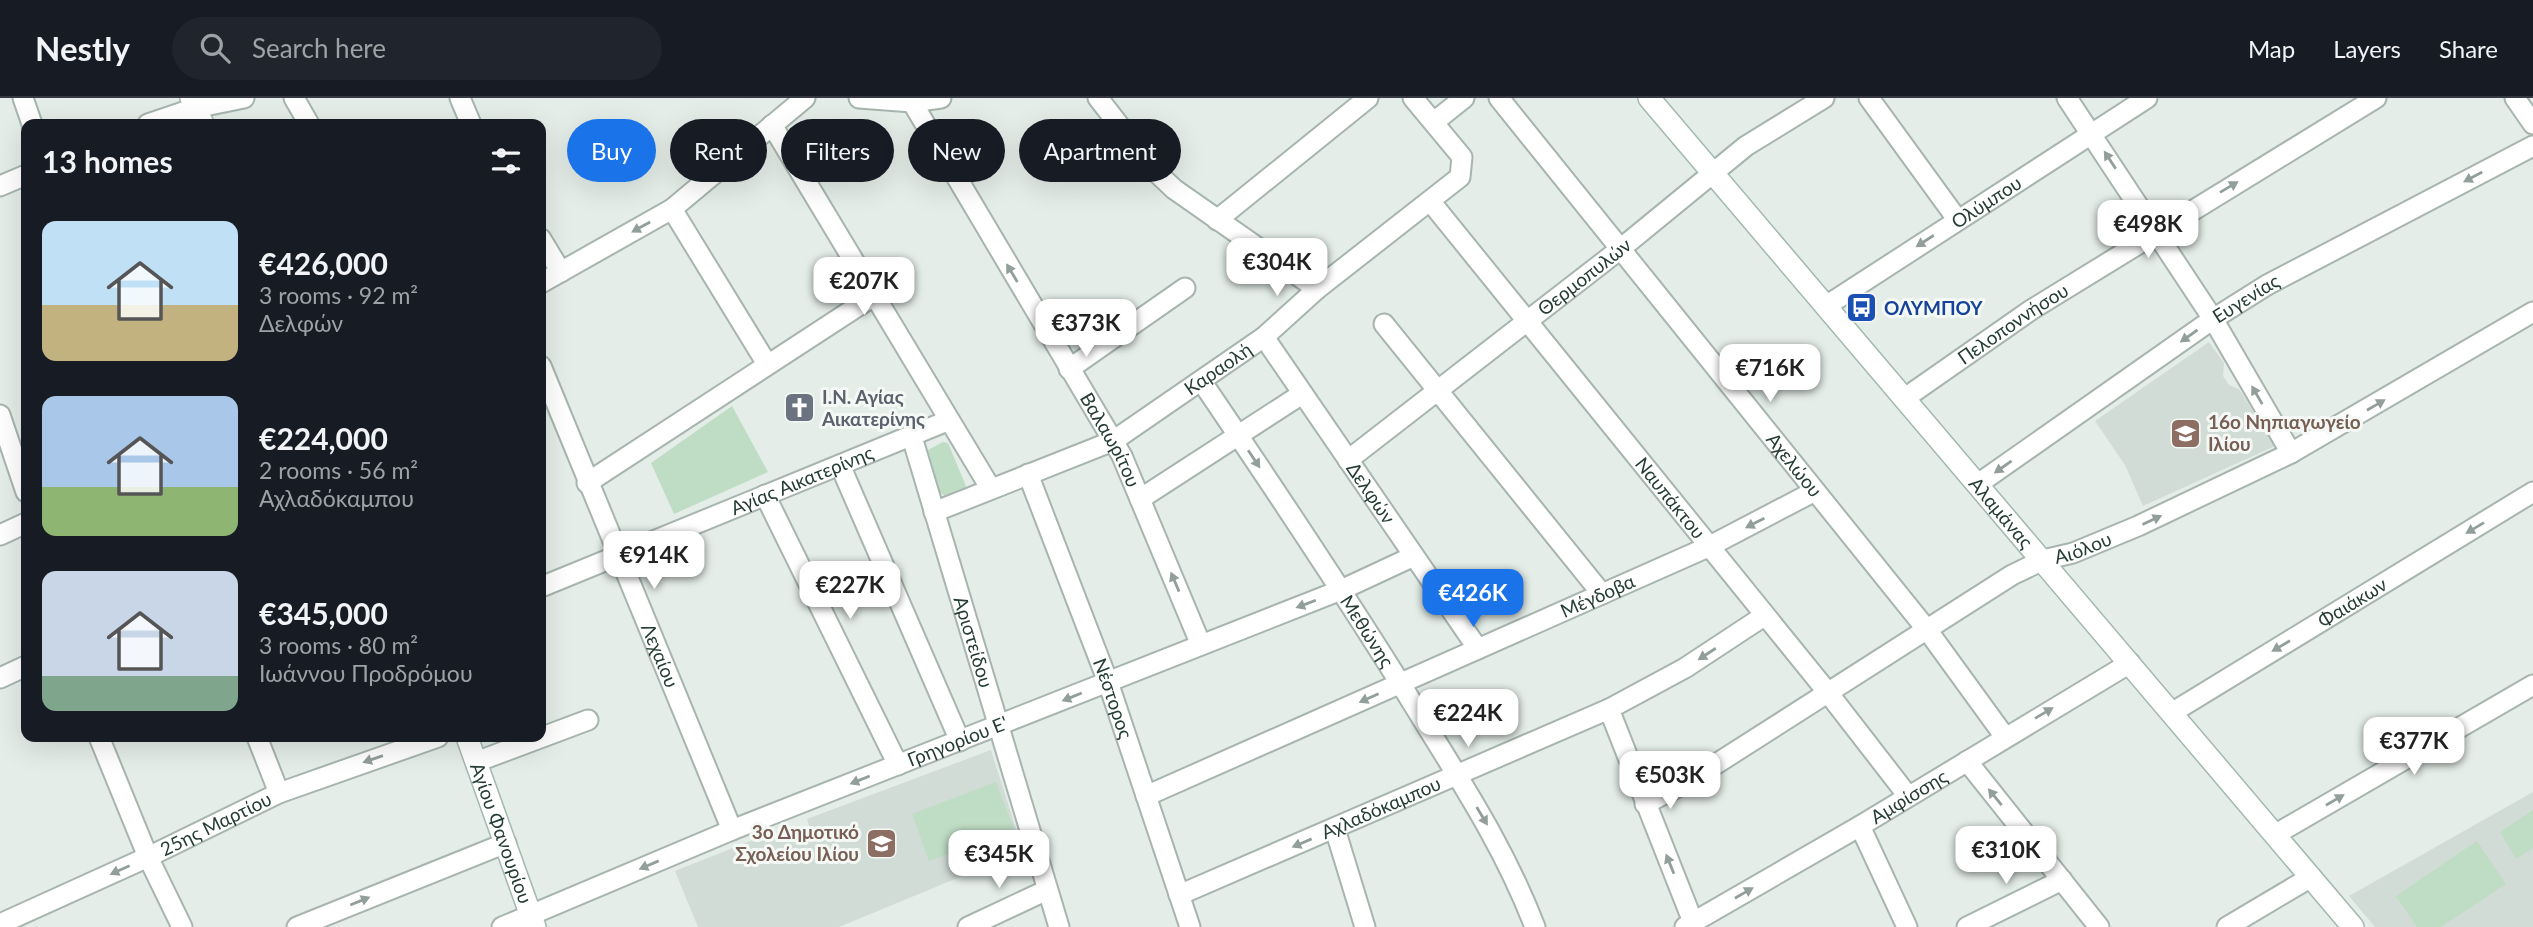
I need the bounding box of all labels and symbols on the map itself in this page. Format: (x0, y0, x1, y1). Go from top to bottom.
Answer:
one-way arrow (2103, 151, 2116, 170)
street label: Ολύμπου (1947, 171, 2025, 233)
one-way arrow (2462, 171, 2482, 183)
one-way arrow (2219, 181, 2238, 194)
pin: €498K (2099, 200, 2197, 260)
one-way arrow (632, 221, 651, 233)
street label: Θερμοπυλών (1533, 233, 1636, 320)
one-way arrow (1915, 234, 1934, 247)
pin: €304K (1228, 238, 1326, 298)
pin: €207K (815, 258, 913, 317)
one-way arrow (1006, 264, 1019, 283)
street label: Ευγενίας (2208, 269, 2283, 327)
street label: Πελοποννήσου (1953, 278, 2072, 369)
bus stop icon: ΟΛΥΜΠΟΥ (1844, 291, 1878, 325)
place label: ΟΛΥΜΠΟΥ (1884, 296, 1983, 319)
pin: €373K (1037, 300, 1135, 359)
one-way arrow (2180, 329, 2198, 343)
street label: Καραολή (1180, 337, 1256, 400)
pin: €716K (1721, 344, 1819, 404)
place label: Ι.Ν. Αγίας Αικατερίνης (821, 385, 925, 430)
one-way arrow (2251, 385, 2263, 404)
street label: Βαλαωρίτου (1076, 388, 1146, 490)
church icon: Ι.Ν. Αγίας Αικατερίνης (782, 391, 816, 425)
one-way arrow (2366, 399, 2386, 411)
place label: 16ο Νηπιαγωγείο Ιλίου (2208, 410, 2361, 455)
school or university icon: 16ο Νηπιαγωγείο Ιλίου (2168, 416, 2202, 450)
street label: Αχελώου (1762, 428, 1827, 501)
street label: Αγίας Αικατερίνης (727, 440, 877, 519)
one-way arrow (1247, 449, 1260, 468)
street label: Ναυπάκτου (1631, 452, 1711, 543)
street label: Δελφών (1342, 457, 1401, 528)
one-way arrow (1993, 460, 2012, 473)
street label: Αλαμάνας (1965, 472, 2038, 553)
one-way arrow (2142, 514, 2162, 525)
one-way arrow (1744, 516, 1764, 528)
one-way arrow (2465, 521, 2484, 534)
street label: Αιόλου (2052, 526, 2115, 568)
pin: €914K (605, 532, 703, 591)
pin: €227K (801, 561, 899, 621)
street label: Μέγδοβα (1557, 569, 1639, 622)
pin: €426K (1424, 570, 1522, 629)
one-way arrow (1169, 572, 1180, 593)
street label: Φαιάκων (2313, 572, 2391, 632)
street label: Μεθώνης (1336, 590, 1399, 672)
street label: Αριστείδου (949, 593, 999, 690)
one-way arrow (1296, 598, 1317, 609)
street label: Λεχαίου (637, 620, 684, 691)
one-way arrow (2271, 640, 2290, 653)
one-way arrow (1697, 647, 1717, 660)
street label: Νέστορος (1089, 655, 1138, 742)
pin: €224K (1419, 690, 1517, 749)
one-way arrow (1061, 691, 1082, 702)
one-way arrow (1359, 692, 1379, 704)
one-way arrow (2035, 707, 2054, 720)
street label: Γρηγορίου Ε' (904, 711, 1011, 771)
pin: €377K (2365, 718, 2463, 777)
pin: €503K (1621, 752, 1719, 811)
one-way arrow (363, 754, 384, 765)
street label: Αγίου Φανουρίου (466, 759, 538, 906)
street label: Αμφίσσης (1866, 764, 1951, 828)
street label: Αχλαδόκαμπου (1317, 771, 1444, 843)
one-way arrow (850, 774, 871, 785)
street label: 25ης Μαρτίου (156, 787, 275, 860)
one-way arrow (1988, 788, 2003, 806)
one-way arrow (2325, 794, 2344, 806)
one-way arrow (1475, 806, 1488, 825)
place label: 3ο Δημοτικό Σχολείου Ιλίου (735, 820, 859, 865)
school or university icon: 3ο Δημοτικό Σχολείου Ιλίου (865, 826, 899, 860)
pin: €310K (1957, 826, 2055, 886)
pin: €345K (950, 830, 1048, 890)
one-way arrow (1292, 837, 1312, 849)
one-way arrow (1664, 853, 1675, 874)
one-way arrow (639, 859, 660, 870)
one-way arrow (110, 864, 130, 876)
one-way arrow (1735, 887, 1754, 899)
one-way arrow (350, 896, 371, 907)

